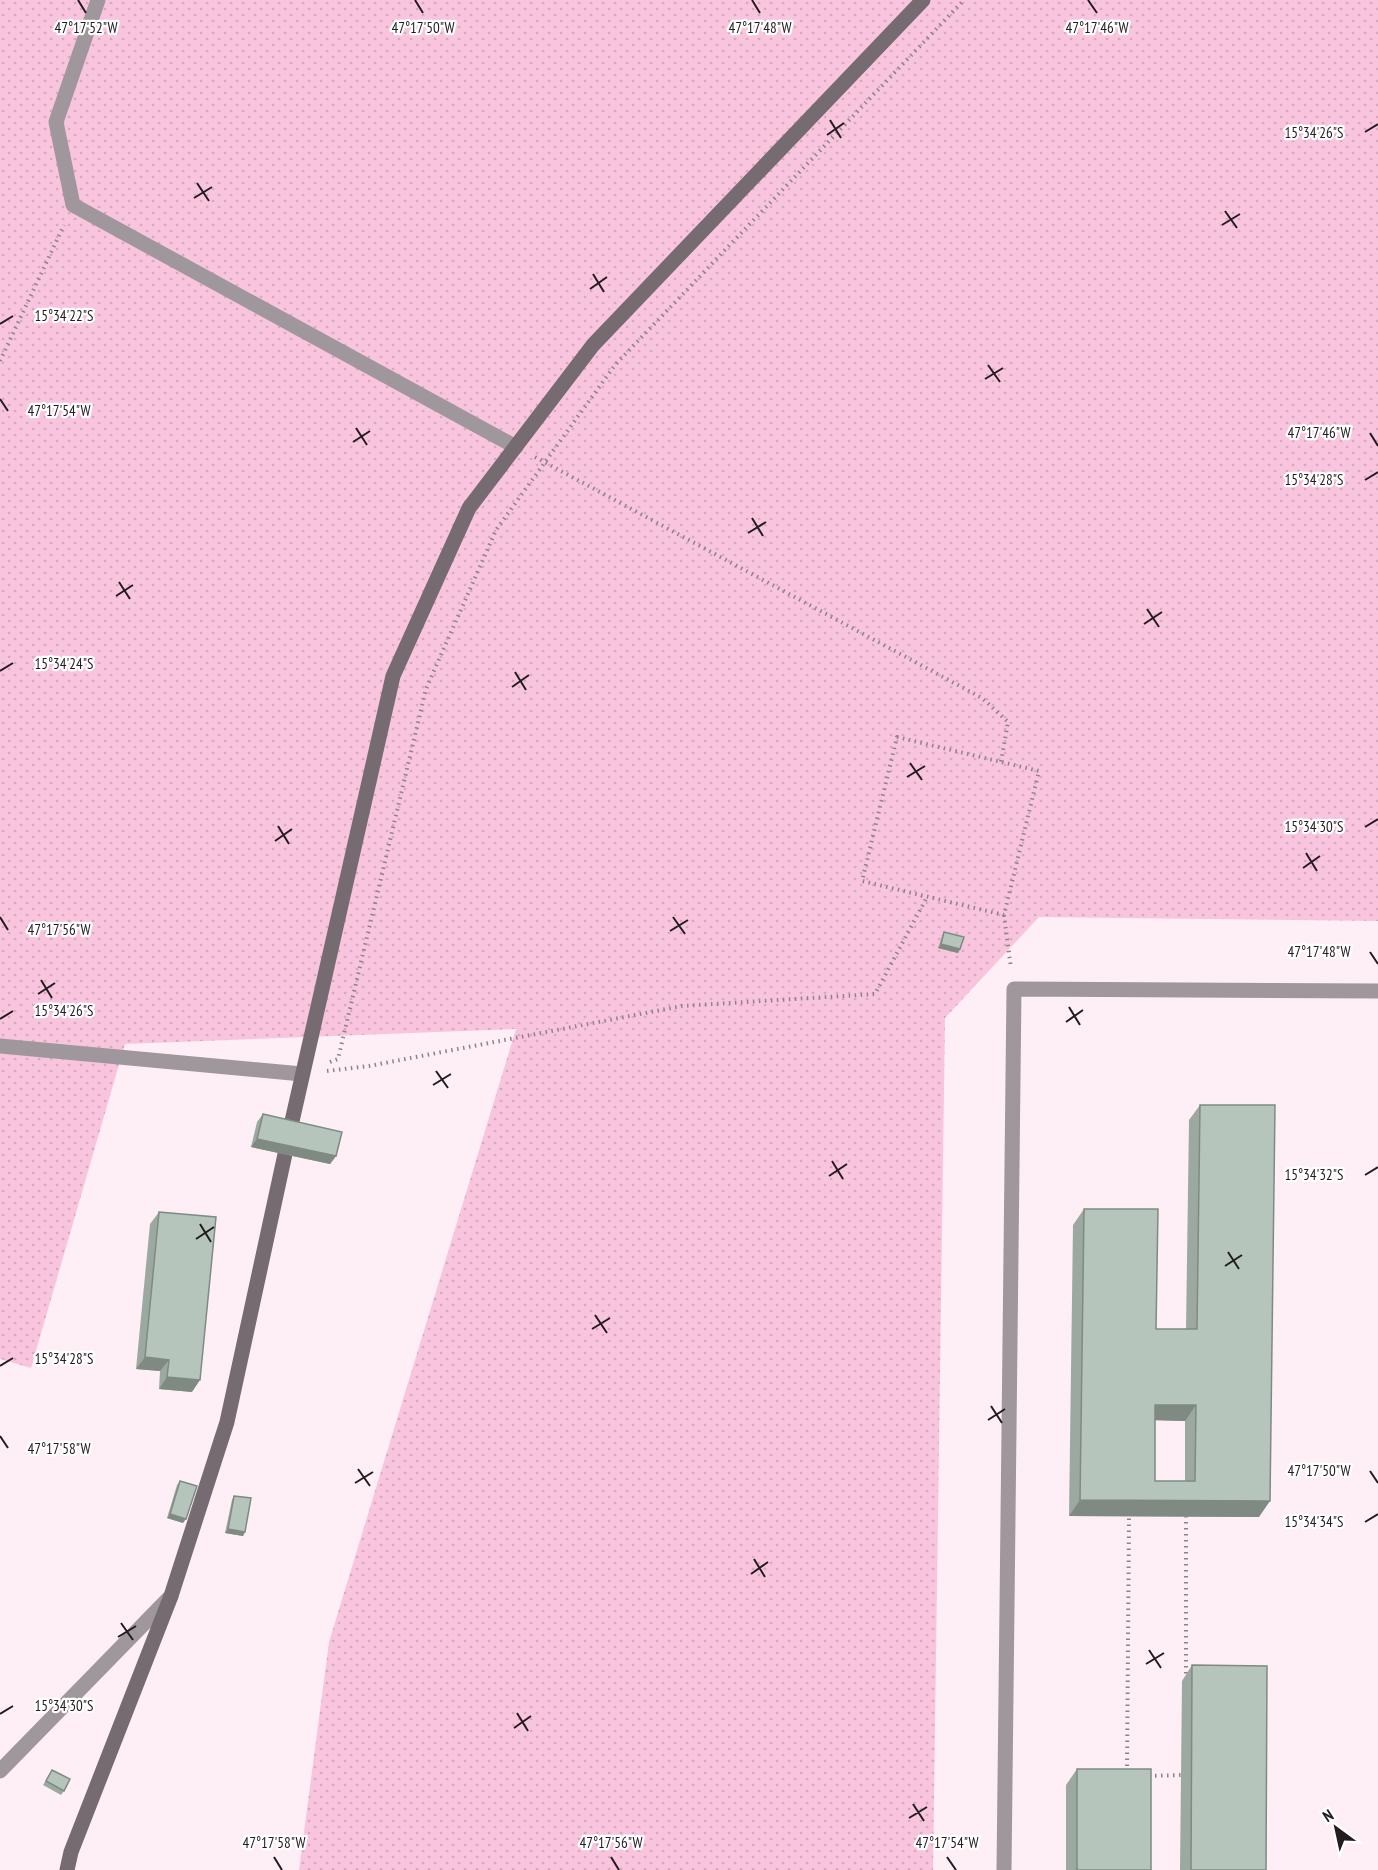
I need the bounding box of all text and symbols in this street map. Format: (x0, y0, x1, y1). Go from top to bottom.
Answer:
text: 47°17'52"W (54, 18, 118, 37)
text: 47°17'50"W (391, 18, 455, 37)
text: 47°17'48"W (728, 18, 792, 37)
text: 47°17'46"W (1065, 18, 1129, 37)
text: 15°34'26"S (1284, 123, 1344, 142)
text: 15°34'22"S (34, 306, 94, 325)
text: 47°17'54"W (27, 401, 91, 420)
text: 47°17'46"W (1287, 423, 1351, 442)
text: 15°34'28"S (1284, 470, 1344, 489)
text: 15°34'24"S (34, 654, 94, 673)
text: 15°34'30"S (1284, 817, 1344, 836)
text: 47°17'56"W (27, 920, 91, 939)
text: 47°17'48"W (1287, 942, 1351, 961)
text: 15°34'26"S (34, 1001, 94, 1020)
text: 15°34'32"S (1284, 1165, 1344, 1184)
text: 15°34'28"S (34, 1349, 94, 1368)
text: 47°17'58"W (27, 1439, 91, 1458)
text: 47°17'50"W (1287, 1461, 1351, 1480)
text: 15°34'34"S (1284, 1512, 1344, 1531)
text: 15°34'30"S (34, 1696, 94, 1715)
north arrow (1306, 1798, 1366, 1858)
text: N (1319, 1805, 1337, 1826)
text: 47°17'58"W (242, 1833, 306, 1852)
text: 47°17'56"W (579, 1833, 643, 1852)
text: 47°17'54"W (915, 1833, 979, 1852)

